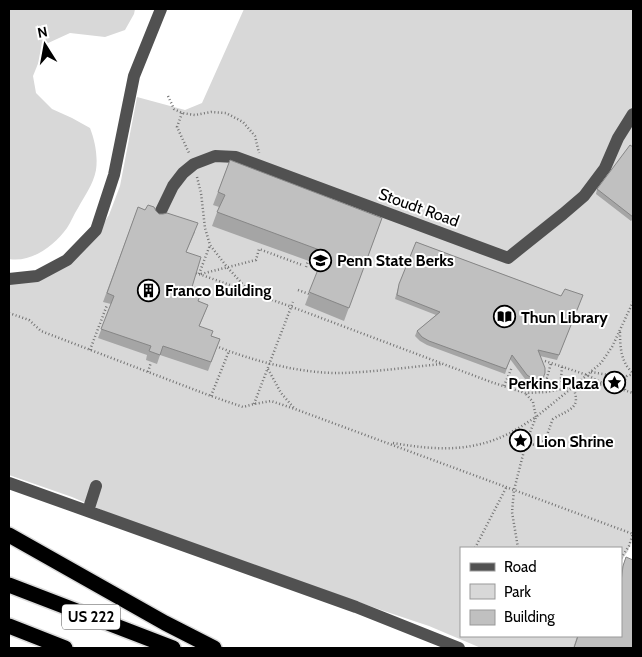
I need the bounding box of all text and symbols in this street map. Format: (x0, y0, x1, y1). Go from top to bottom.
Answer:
north arrow (20, 20, 70, 70)
text: N (36, 22, 49, 42)
street label: Stoudt Road (376, 184, 462, 231)
school or university icon: Penn State Berks (309, 248, 333, 272)
place label: Penn State Berks (337, 251, 454, 270)
building icon: Franco Building (137, 278, 161, 302)
place label: Franco Building (165, 281, 271, 300)
library icon: Thun Library (493, 305, 517, 329)
place label: Thun Library (521, 308, 608, 327)
place icon: Perkins Plaza (603, 371, 627, 395)
place label: Perkins Plaza (508, 374, 599, 393)
place icon: Lion Shrine (508, 429, 532, 453)
place label: Lion Shrine (536, 432, 614, 451)
legend (460, 547, 622, 637)
text: Road (504, 558, 537, 576)
text: Park (504, 583, 531, 601)
road number: US 222 (62, 604, 120, 630)
text: Building (504, 608, 555, 626)

